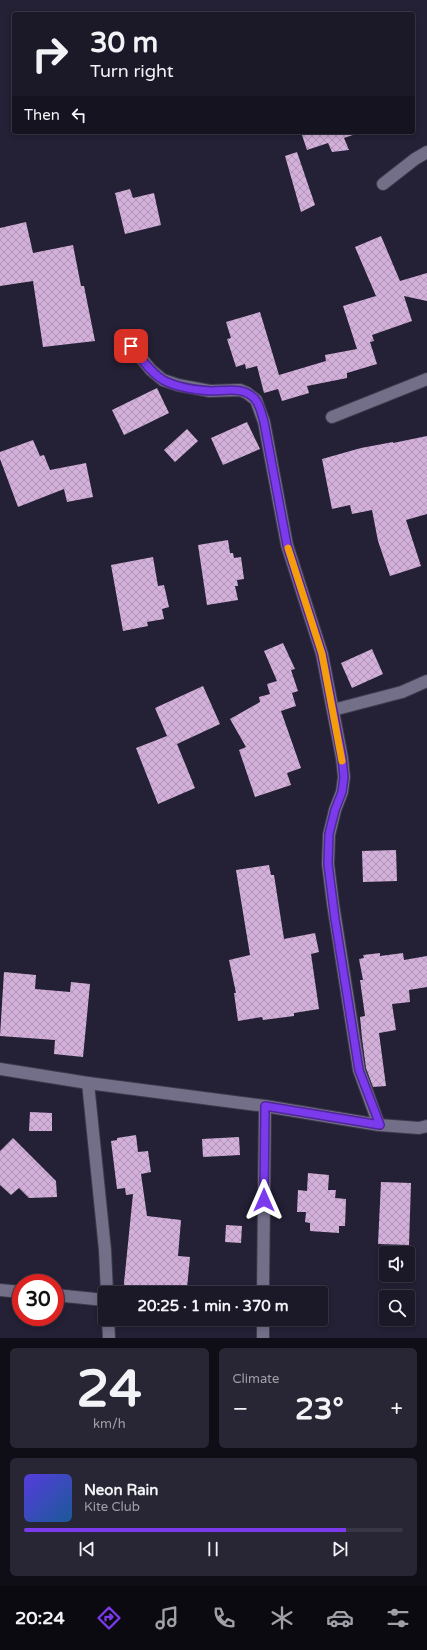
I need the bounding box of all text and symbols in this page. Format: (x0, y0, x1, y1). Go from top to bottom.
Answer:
text: 30 m (90, 26, 158, 60)
icon: right (24, 28, 76, 80)
text: Turn right (90, 60, 174, 82)
icon: left (68, 104, 90, 126)
text: Then (24, 106, 60, 124)
pin (114, 329, 148, 363)
icon: arrive (120, 335, 142, 357)
position arrow (243, 1179, 285, 1221)
map controls (379, 1246, 415, 1326)
button: sound (379, 1246, 415, 1282)
speed limit sign: 30 (12, 1274, 64, 1326)
button: search (379, 1290, 415, 1326)
text: 20:25 · 1 min · 370 m (138, 1297, 288, 1315)
text: 24 (77, 1358, 142, 1421)
text: Climate (233, 1371, 279, 1387)
text: 23° (295, 1391, 344, 1428)
text: − (233, 1396, 248, 1422)
text: + (391, 1396, 403, 1422)
text: km/h (93, 1416, 126, 1432)
text: Neon Rain (84, 1481, 158, 1499)
text: Kite Club (84, 1499, 140, 1515)
icon: previous (76, 1538, 98, 1560)
icon: pause (202, 1538, 224, 1560)
icon: next (329, 1538, 351, 1560)
icon: directions (95, 1604, 123, 1632)
icon: music (153, 1604, 181, 1632)
icon: phone (210, 1604, 238, 1632)
icon: climate (268, 1604, 296, 1632)
icon: car (326, 1604, 354, 1632)
icon: filters (384, 1604, 412, 1632)
text: 20:24 (15, 1607, 65, 1629)

